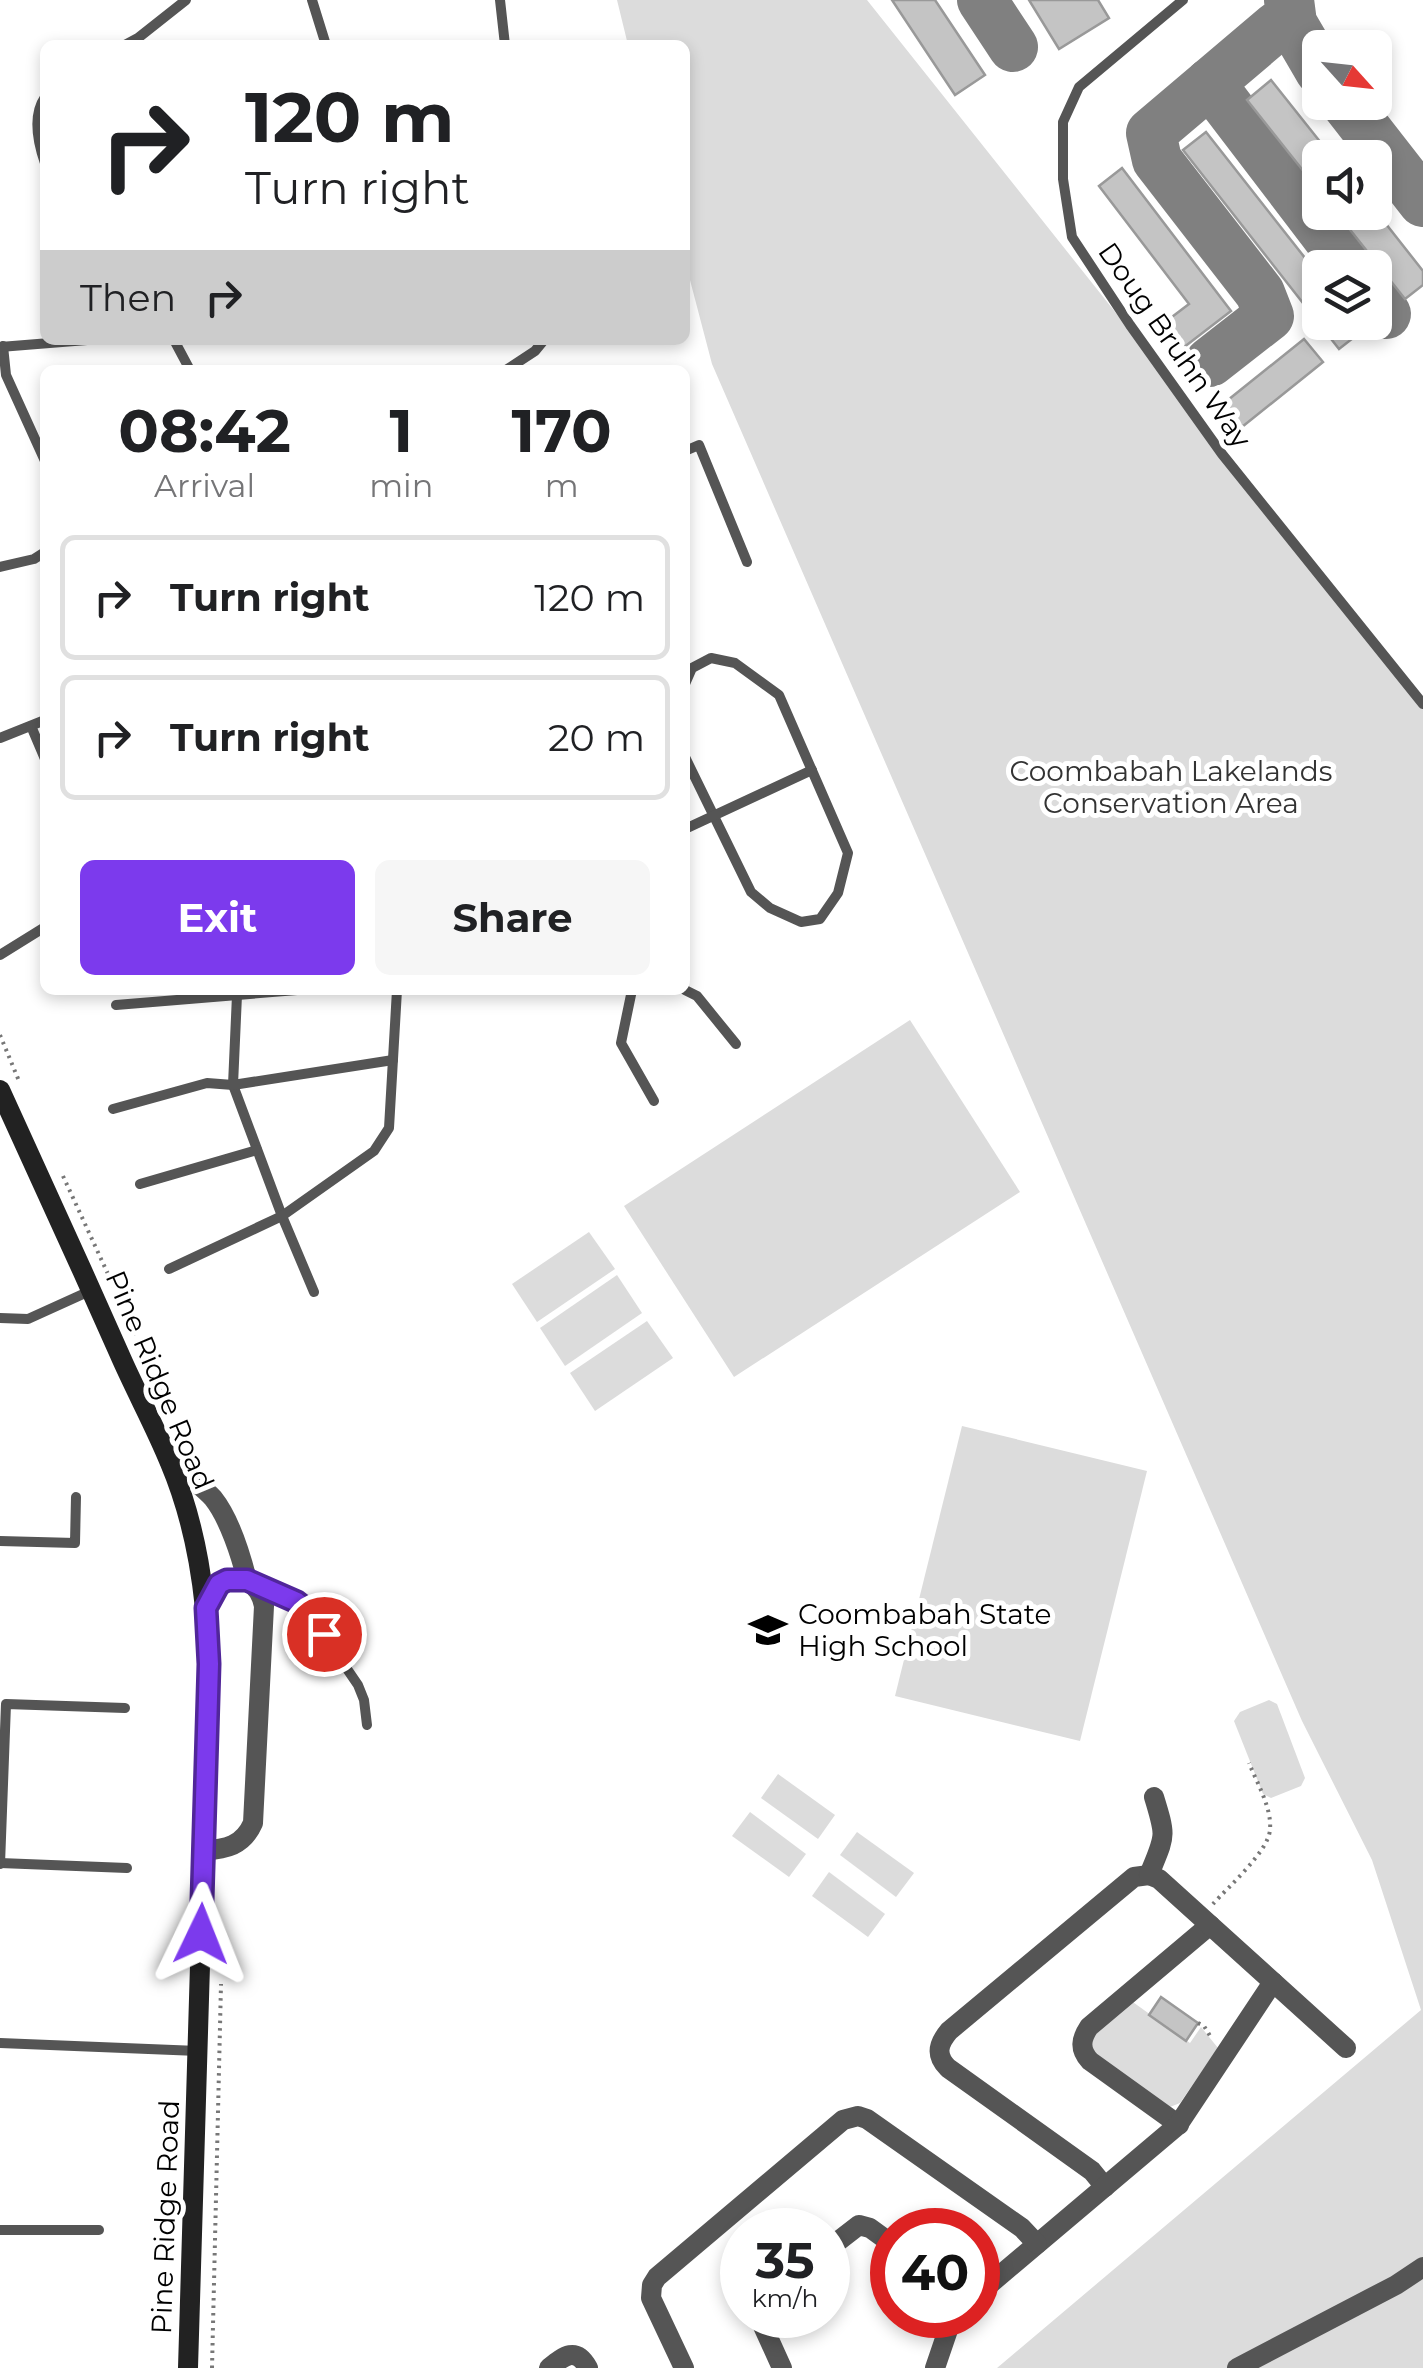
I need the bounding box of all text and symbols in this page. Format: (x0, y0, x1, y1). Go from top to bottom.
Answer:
north arrow (1302, 30, 1392, 120)
map controls (1302, 30, 1392, 340)
text: 120 m (245, 74, 455, 160)
icon: right (80, 80, 210, 210)
button: sound (1302, 140, 1392, 230)
text: Turn right (245, 160, 470, 215)
street label: Doug Bruhn Way (1091, 236, 1259, 455)
button: layers (1302, 250, 1392, 340)
icon: right (196, 270, 251, 325)
text: Then (80, 274, 176, 321)
text: 08:42 (118, 394, 291, 467)
text: 1 (389, 394, 413, 467)
text: 170 (512, 394, 612, 467)
text: Arrival (154, 466, 255, 505)
text: min (369, 466, 433, 505)
text: m (545, 466, 579, 505)
icon: right (85, 570, 140, 625)
text: Turn right (170, 574, 369, 621)
text: 120 m (534, 574, 645, 621)
icon: right (85, 710, 140, 765)
text: Turn right (170, 714, 369, 761)
text: 20 m (548, 714, 645, 761)
park label: Coombabah Lakelands Conservation Area (1010, 754, 1332, 820)
button: Exit (80, 860, 355, 975)
button: Share (375, 860, 650, 975)
street label: Pine Ridge Road (99, 1266, 221, 1494)
pin (282, 1592, 367, 1677)
place label: Coombabah State High School (798, 1597, 1051, 1663)
icon: arrive (297, 1607, 352, 1662)
school or university icon: Coombabah State High School (747, 1609, 789, 1651)
position arrow (149, 1882, 253, 1986)
street label: Pine Ridge Road (144, 2099, 186, 2335)
speed limit sign: 40 (870, 2208, 1000, 2338)
text: 35 (756, 2230, 814, 2291)
text: km/h (752, 2283, 818, 2313)

